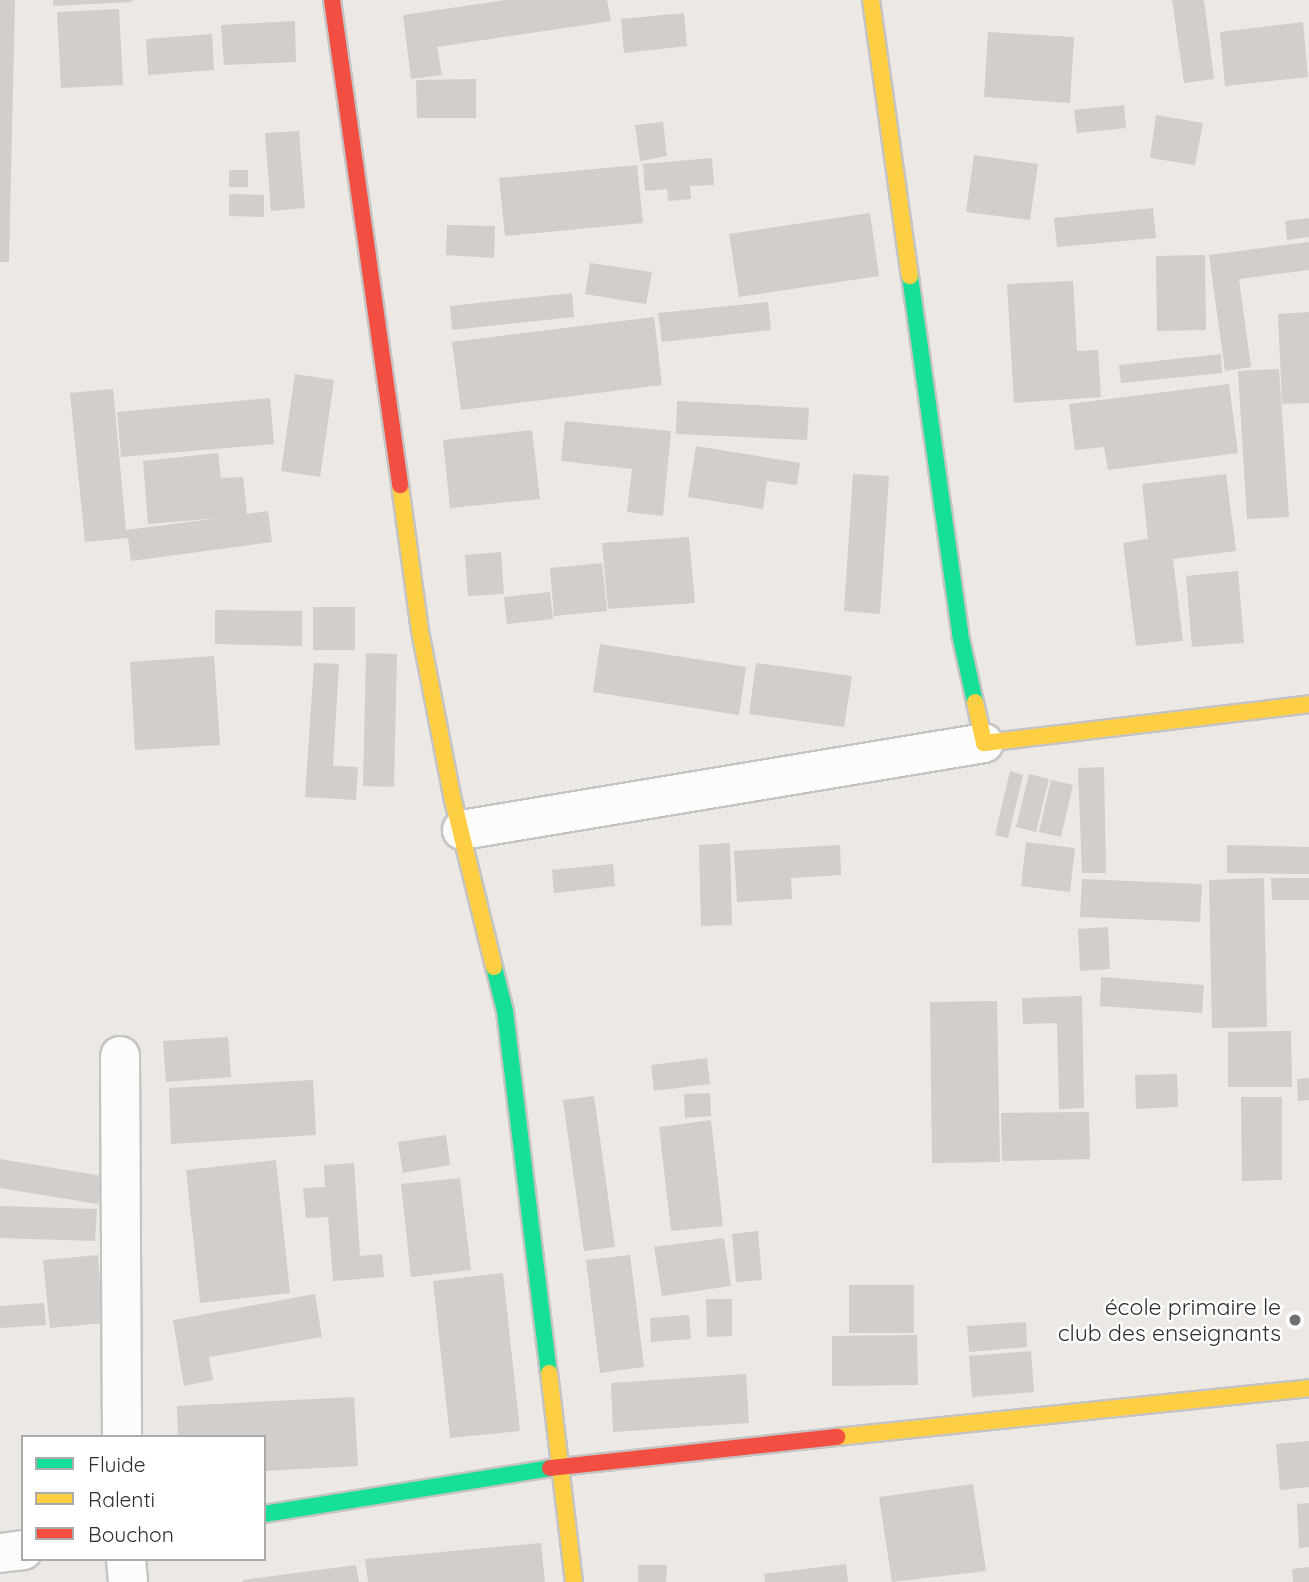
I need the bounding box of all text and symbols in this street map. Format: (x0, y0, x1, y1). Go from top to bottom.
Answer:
place label: école primaire le club des enseignants (1058, 1293, 1281, 1347)
marker: école primaire le club des enseignants (1287, 1312, 1303, 1328)
legend (21, 1435, 266, 1561)
text: Fluide (88, 1451, 146, 1477)
text: Ralenti (88, 1486, 155, 1512)
text: Bouchon (88, 1521, 174, 1547)

